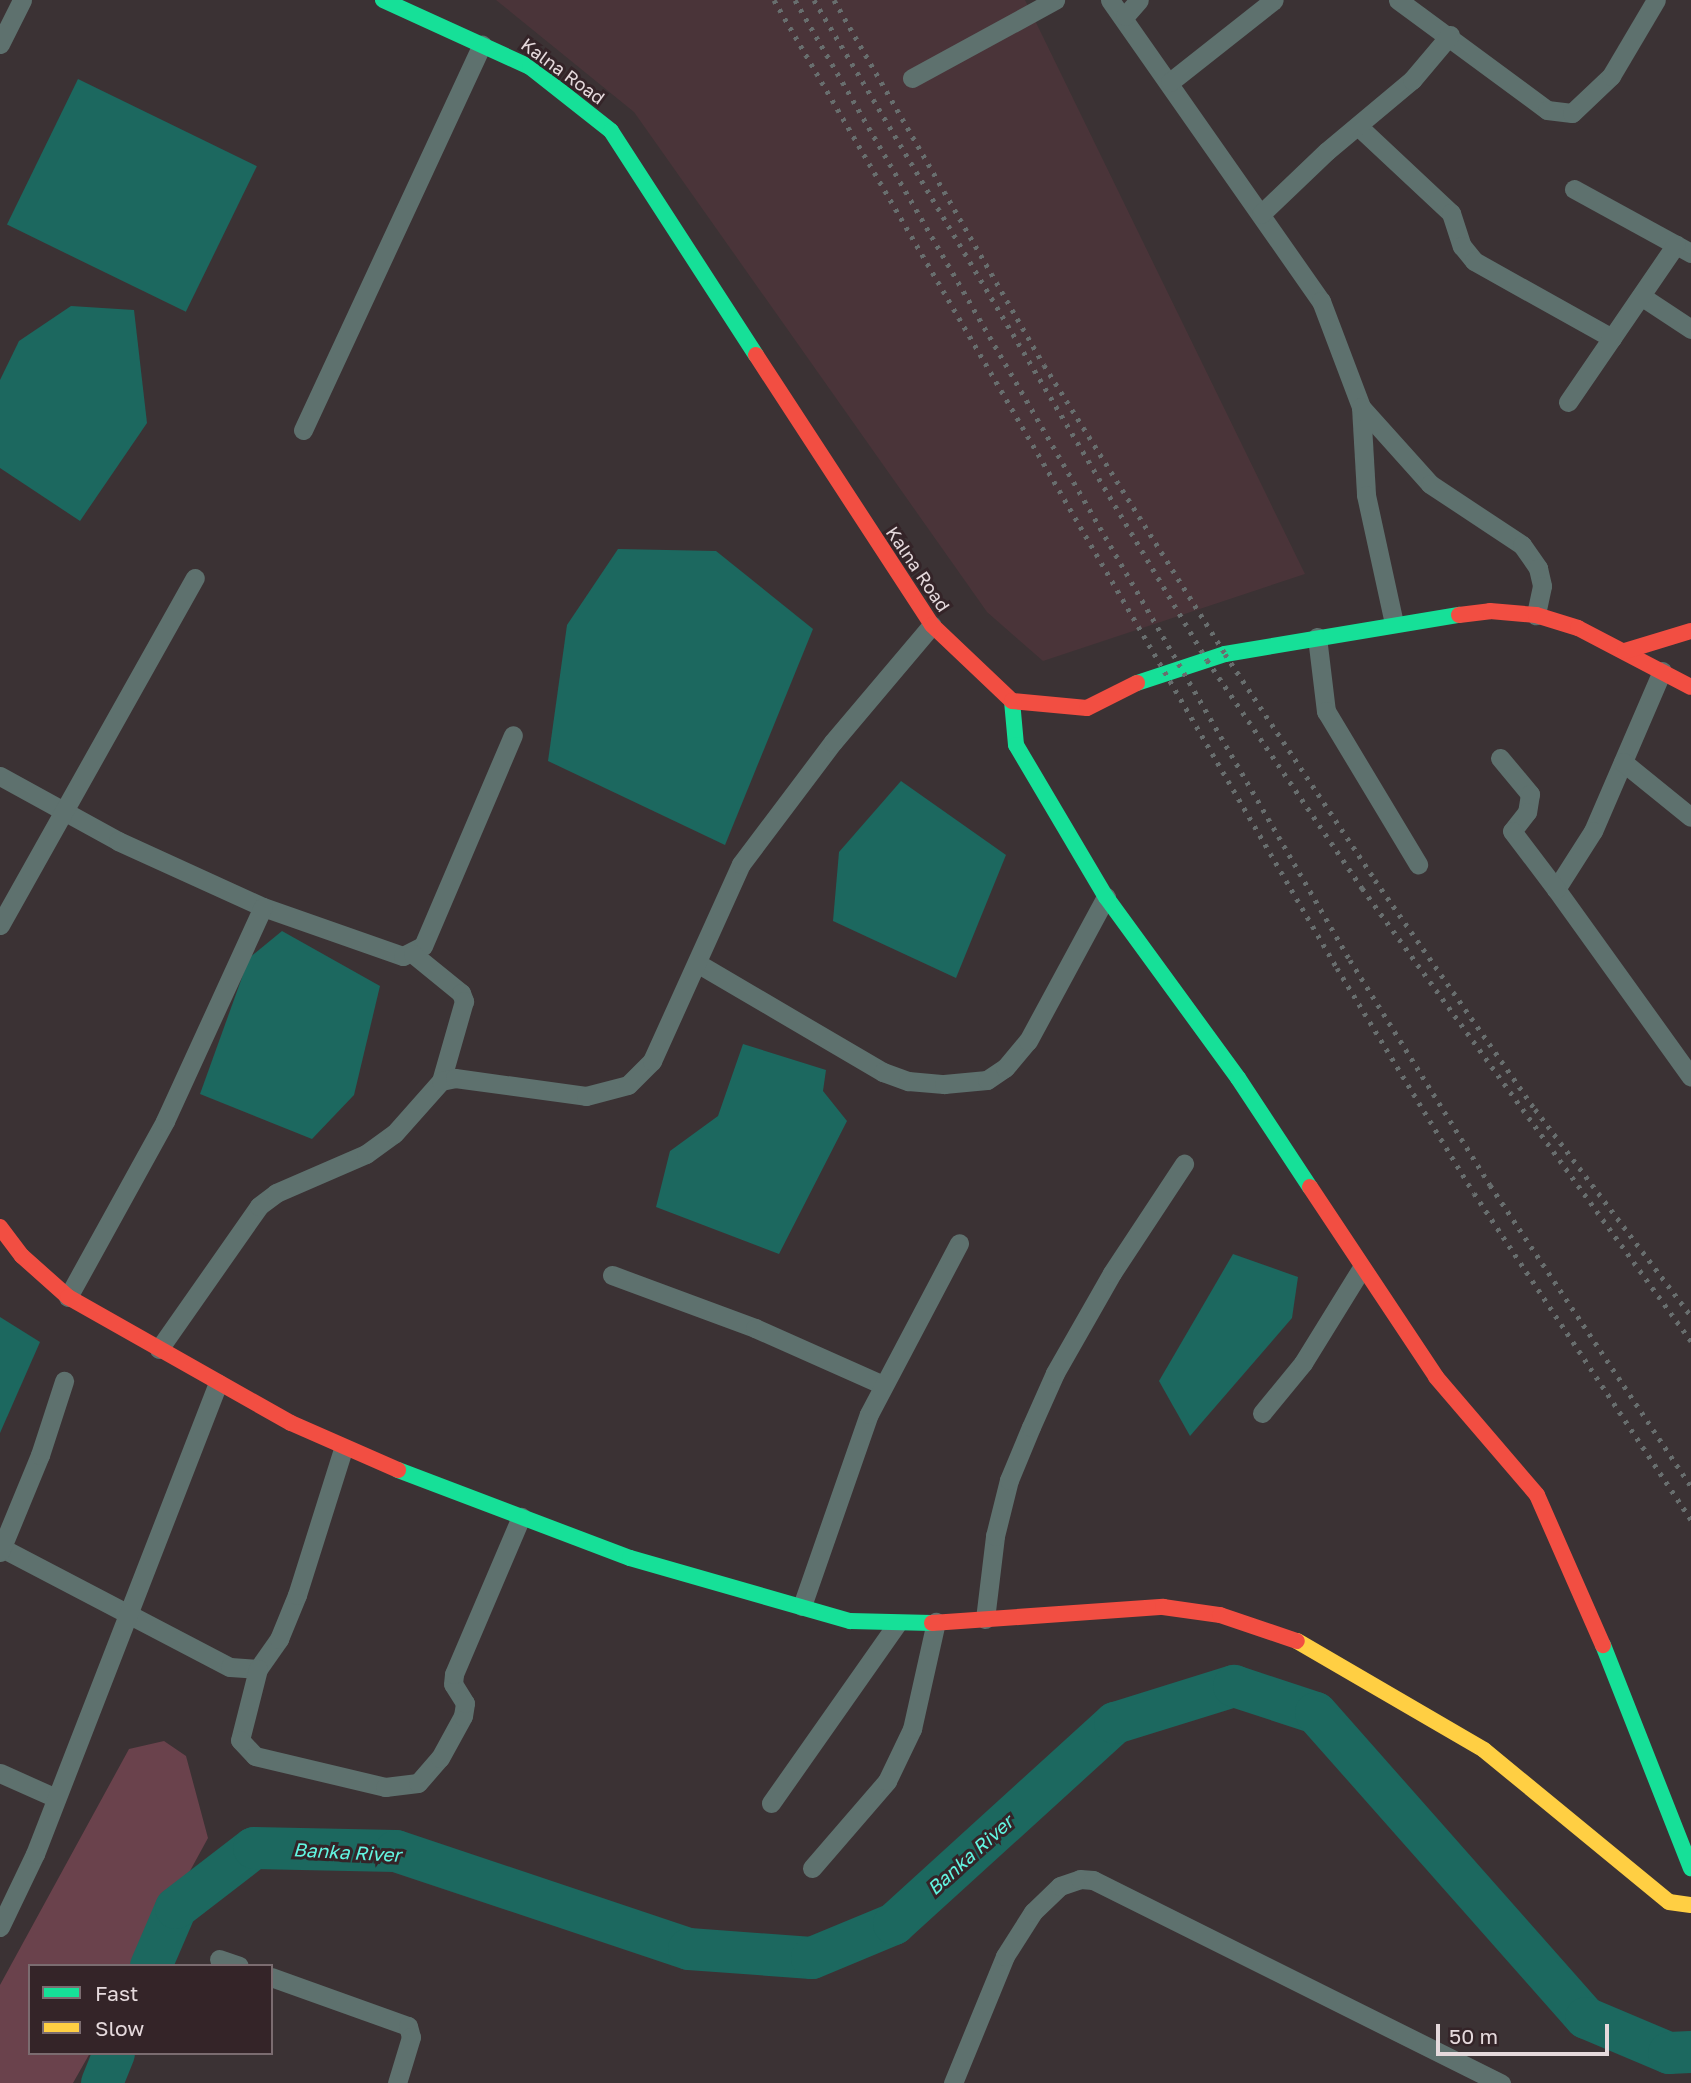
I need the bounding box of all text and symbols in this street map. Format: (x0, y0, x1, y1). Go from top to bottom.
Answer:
street label: Kalna Road (517, 33, 609, 109)
street label: Kalna Road (882, 522, 954, 616)
water label: Banka River (922, 1810, 1018, 1900)
water label: Banka River (293, 1838, 401, 1866)
legend (28, 1964, 273, 2055)
text: Fast (95, 1980, 138, 2006)
scale bar (1439, 2010, 1612, 2054)
text: Slow (95, 2015, 144, 2041)
text: 50 m (1449, 2023, 1498, 2049)

